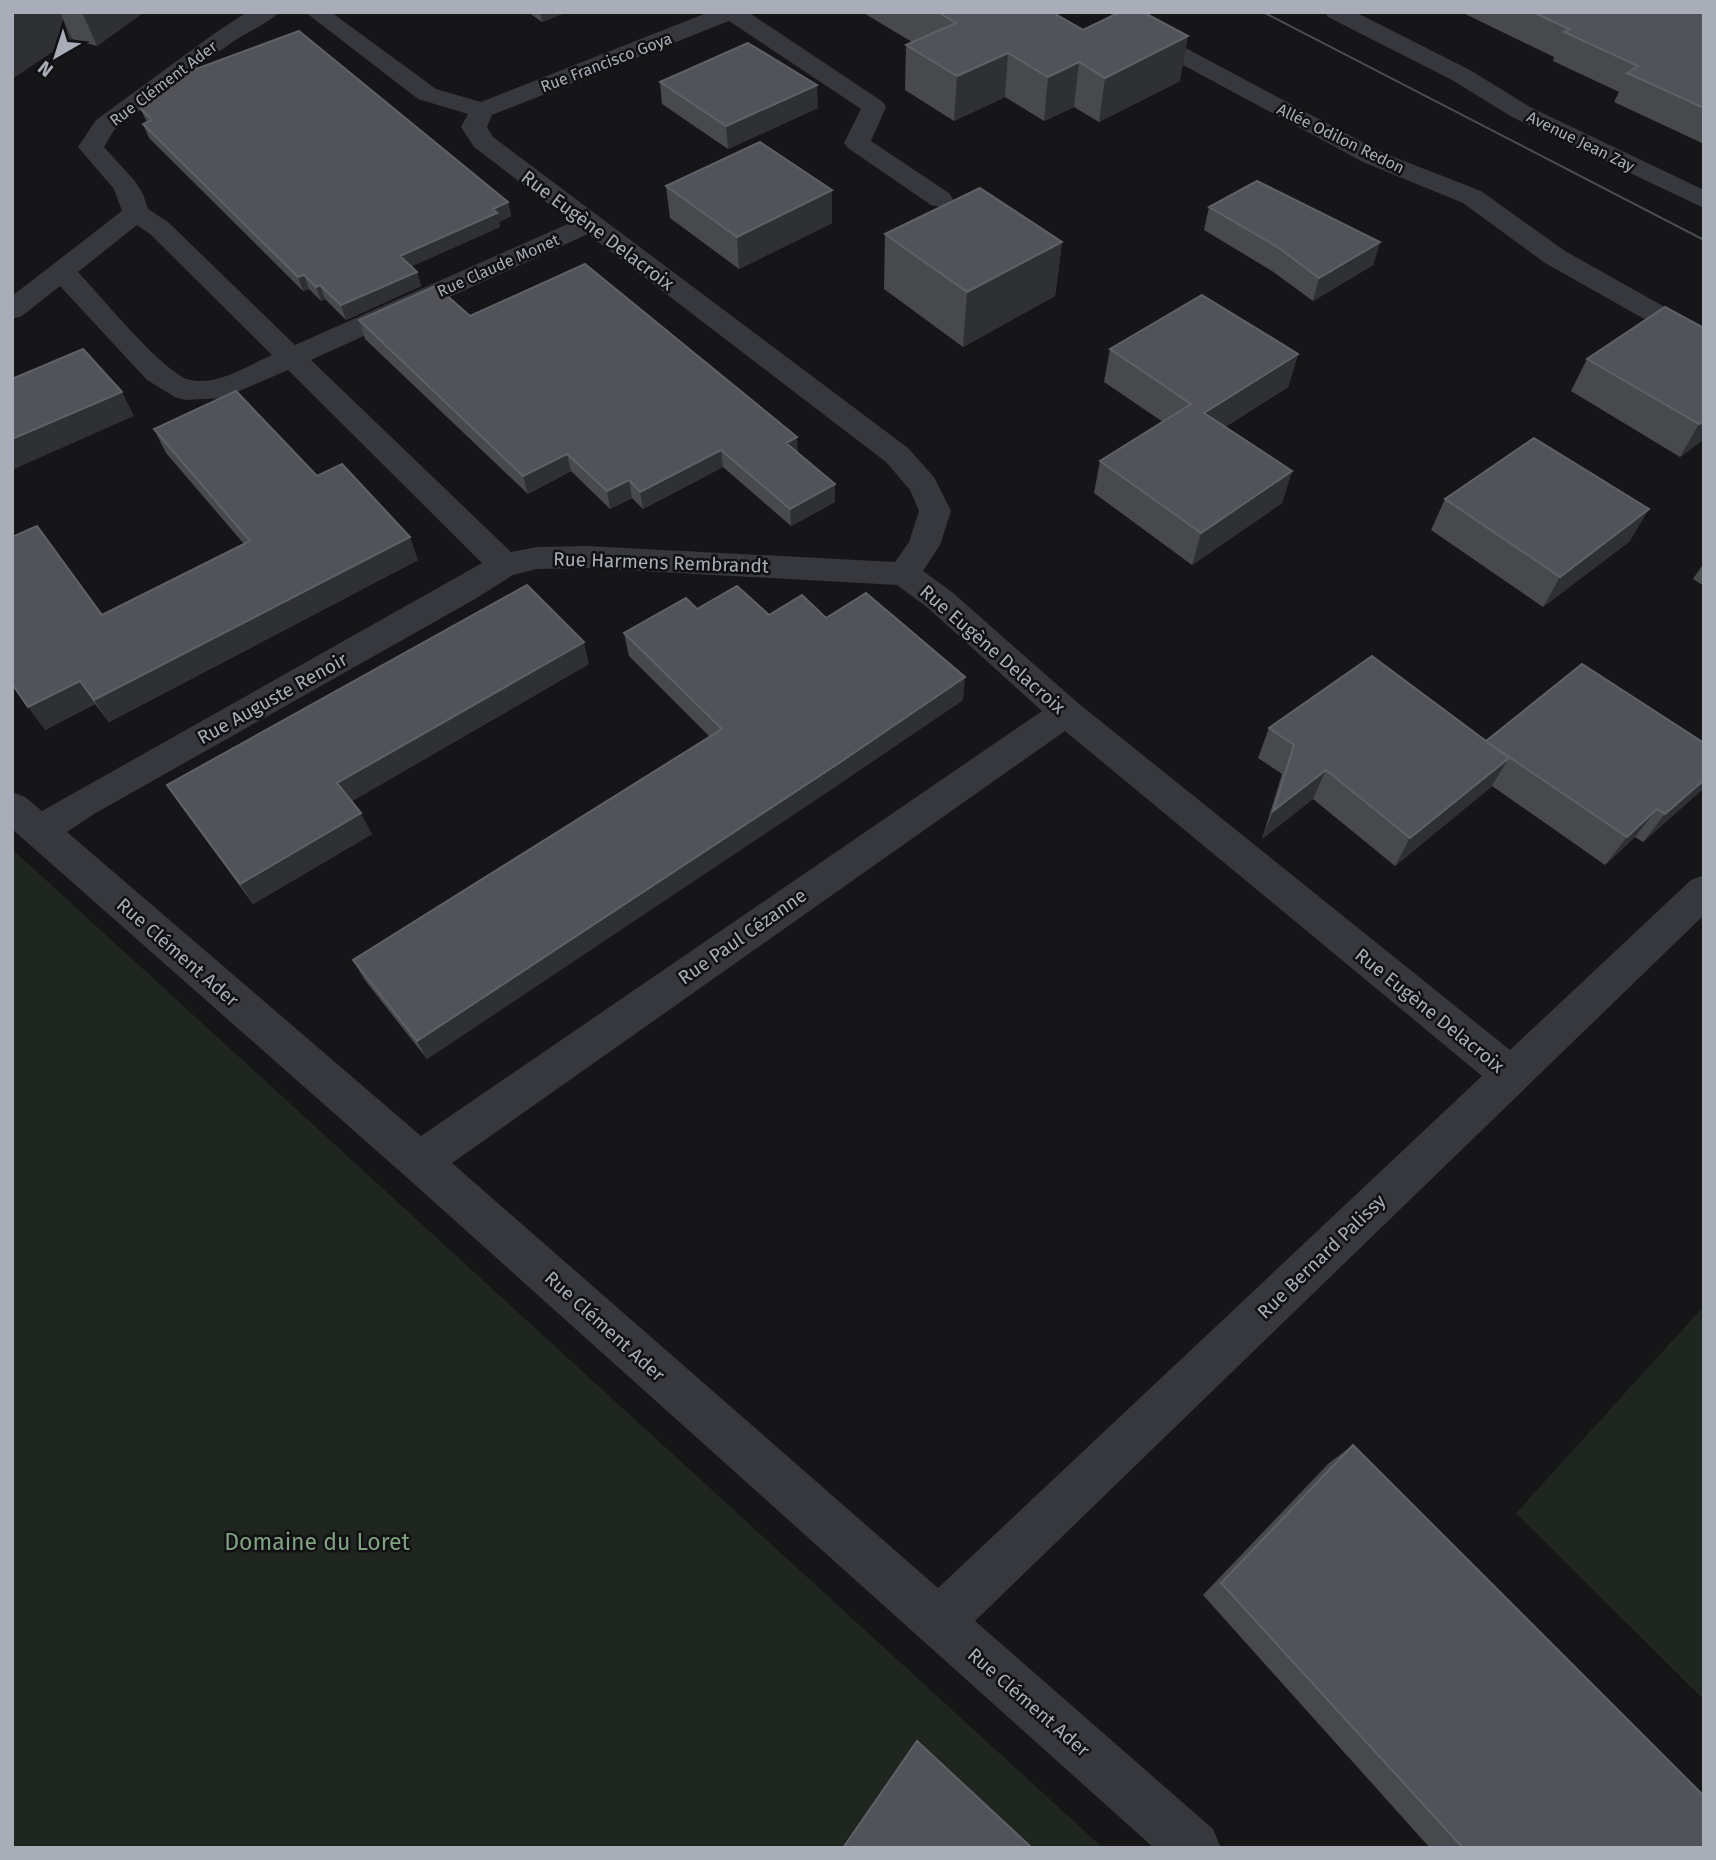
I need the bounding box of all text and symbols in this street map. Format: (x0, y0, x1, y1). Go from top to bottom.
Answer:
north arrow (21, 21, 91, 91)
street label: Rue Francisco Goya (538, 29, 675, 96)
street label: Rue Clément Ader (106, 36, 221, 130)
text: N (33, 56, 58, 82)
street label: Allée Odilon Redon (1274, 99, 1408, 178)
street label: Avenue Jean Zay (1524, 107, 1638, 176)
street label: Rue Eugène Delacroix (517, 165, 679, 296)
street label: Rue Claude Monet (434, 230, 562, 301)
street label: Rue Harmens Rembrandt (553, 547, 769, 578)
street label: Rue Eugène Delacroix (915, 580, 1071, 719)
street label: Rue Auguste Renoir (193, 647, 352, 749)
street label: Rue Paul Cézanne (674, 884, 811, 989)
street label: Rue Clément Ader (112, 893, 244, 1012)
street label: Rue Eugène Delacroix (1350, 943, 1510, 1078)
street label: Rue Bernard Palissy (1252, 1189, 1391, 1323)
street label: Rue Clément Ader (540, 1266, 670, 1387)
park label: Domaine du Loret (224, 1528, 411, 1556)
street label: Rue Clément Ader (963, 1643, 1095, 1762)

